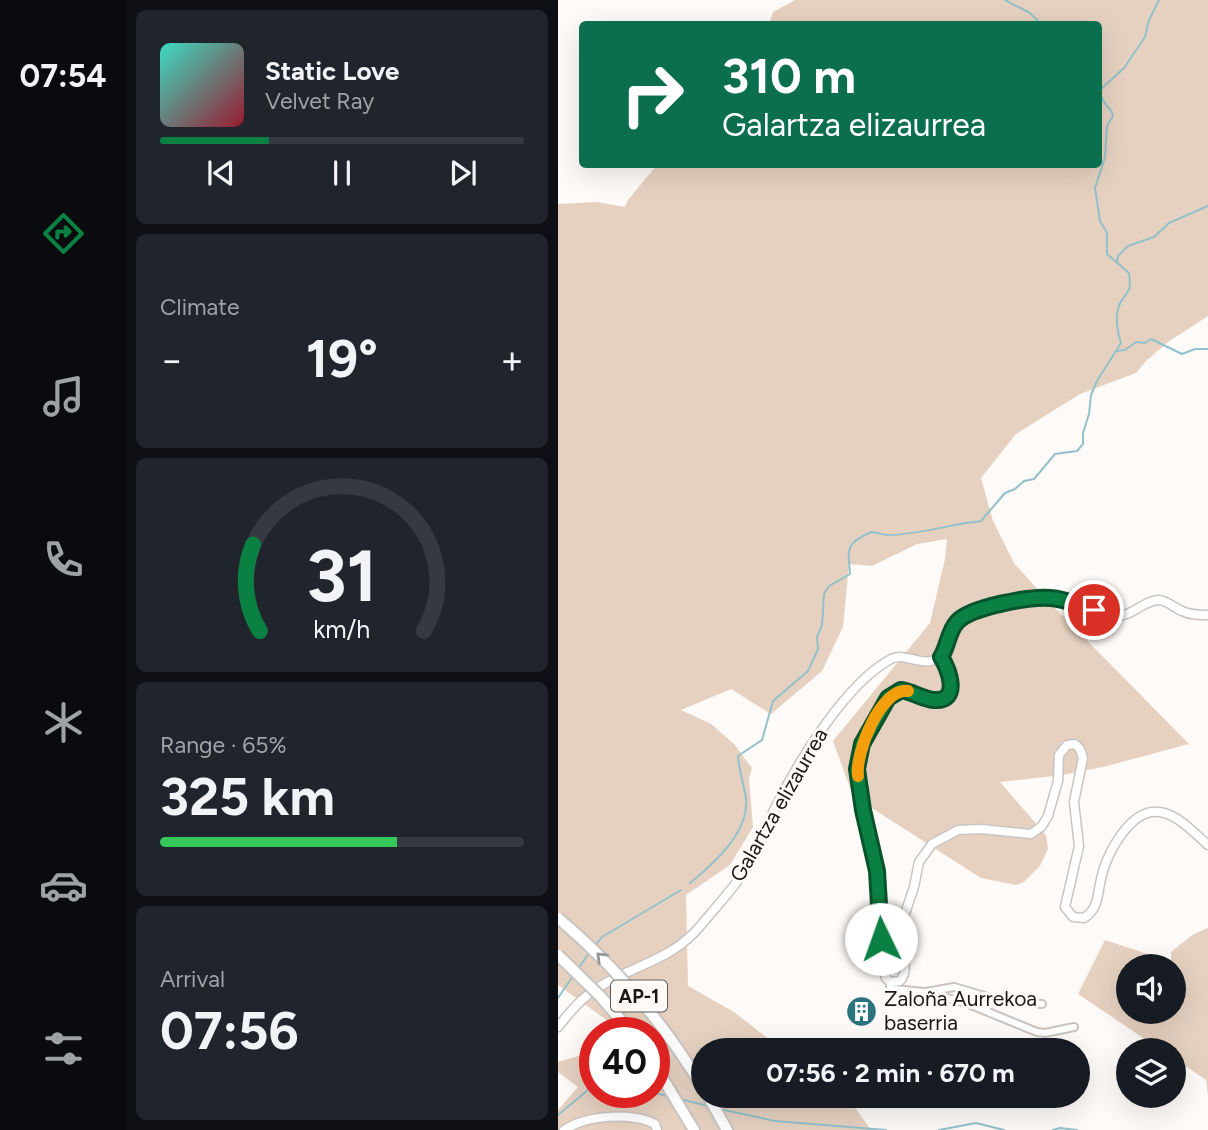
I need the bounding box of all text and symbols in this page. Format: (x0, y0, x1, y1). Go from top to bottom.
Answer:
text: 310 m (722, 46, 856, 105)
icon: right (607, 49, 698, 140)
text: Static Love (265, 55, 399, 87)
text: 07:54 (19, 57, 107, 95)
text: Velvet Ray (265, 87, 374, 115)
text: Galartza elizaurrea (722, 106, 986, 144)
icon: previous (202, 154, 240, 192)
icon: pause (323, 154, 361, 192)
icon: next (444, 154, 482, 192)
icon: directions (39, 209, 88, 258)
text: Climate (160, 293, 239, 321)
text: 19° (306, 328, 378, 390)
text: − (160, 337, 184, 383)
text: + (500, 337, 524, 383)
icon: music (39, 372, 88, 421)
text: 31 (306, 532, 378, 619)
icon: phone (39, 535, 88, 584)
pin (1064, 580, 1124, 640)
icon: arrive (1075, 591, 1113, 629)
text: km/h (313, 614, 371, 644)
icon: climate (39, 698, 88, 747)
street label: Galartza elizaurrea (724, 723, 833, 886)
text: Range · 65% (160, 731, 287, 759)
text: 325 km (160, 766, 335, 828)
icon: car (39, 861, 88, 910)
position arrow (844, 902, 918, 976)
one-way arrow (597, 952, 610, 965)
map controls (1116, 954, 1186, 1108)
button: sound (1116, 954, 1186, 1024)
text: Arrival (160, 965, 225, 993)
road number: AP-1 (611, 980, 667, 1012)
place label: Zaloña Aurrekoa baserria (884, 986, 1037, 1035)
building icon: Zaloña Aurrekoa baserria (844, 994, 878, 1028)
text: 07:56 (160, 1000, 299, 1062)
speed limit sign: 40 (579, 1017, 670, 1108)
icon: filters (39, 1024, 88, 1073)
button: layers (1116, 1038, 1186, 1108)
text: 07:56 · 2 min · 670 m (766, 1057, 1015, 1089)

